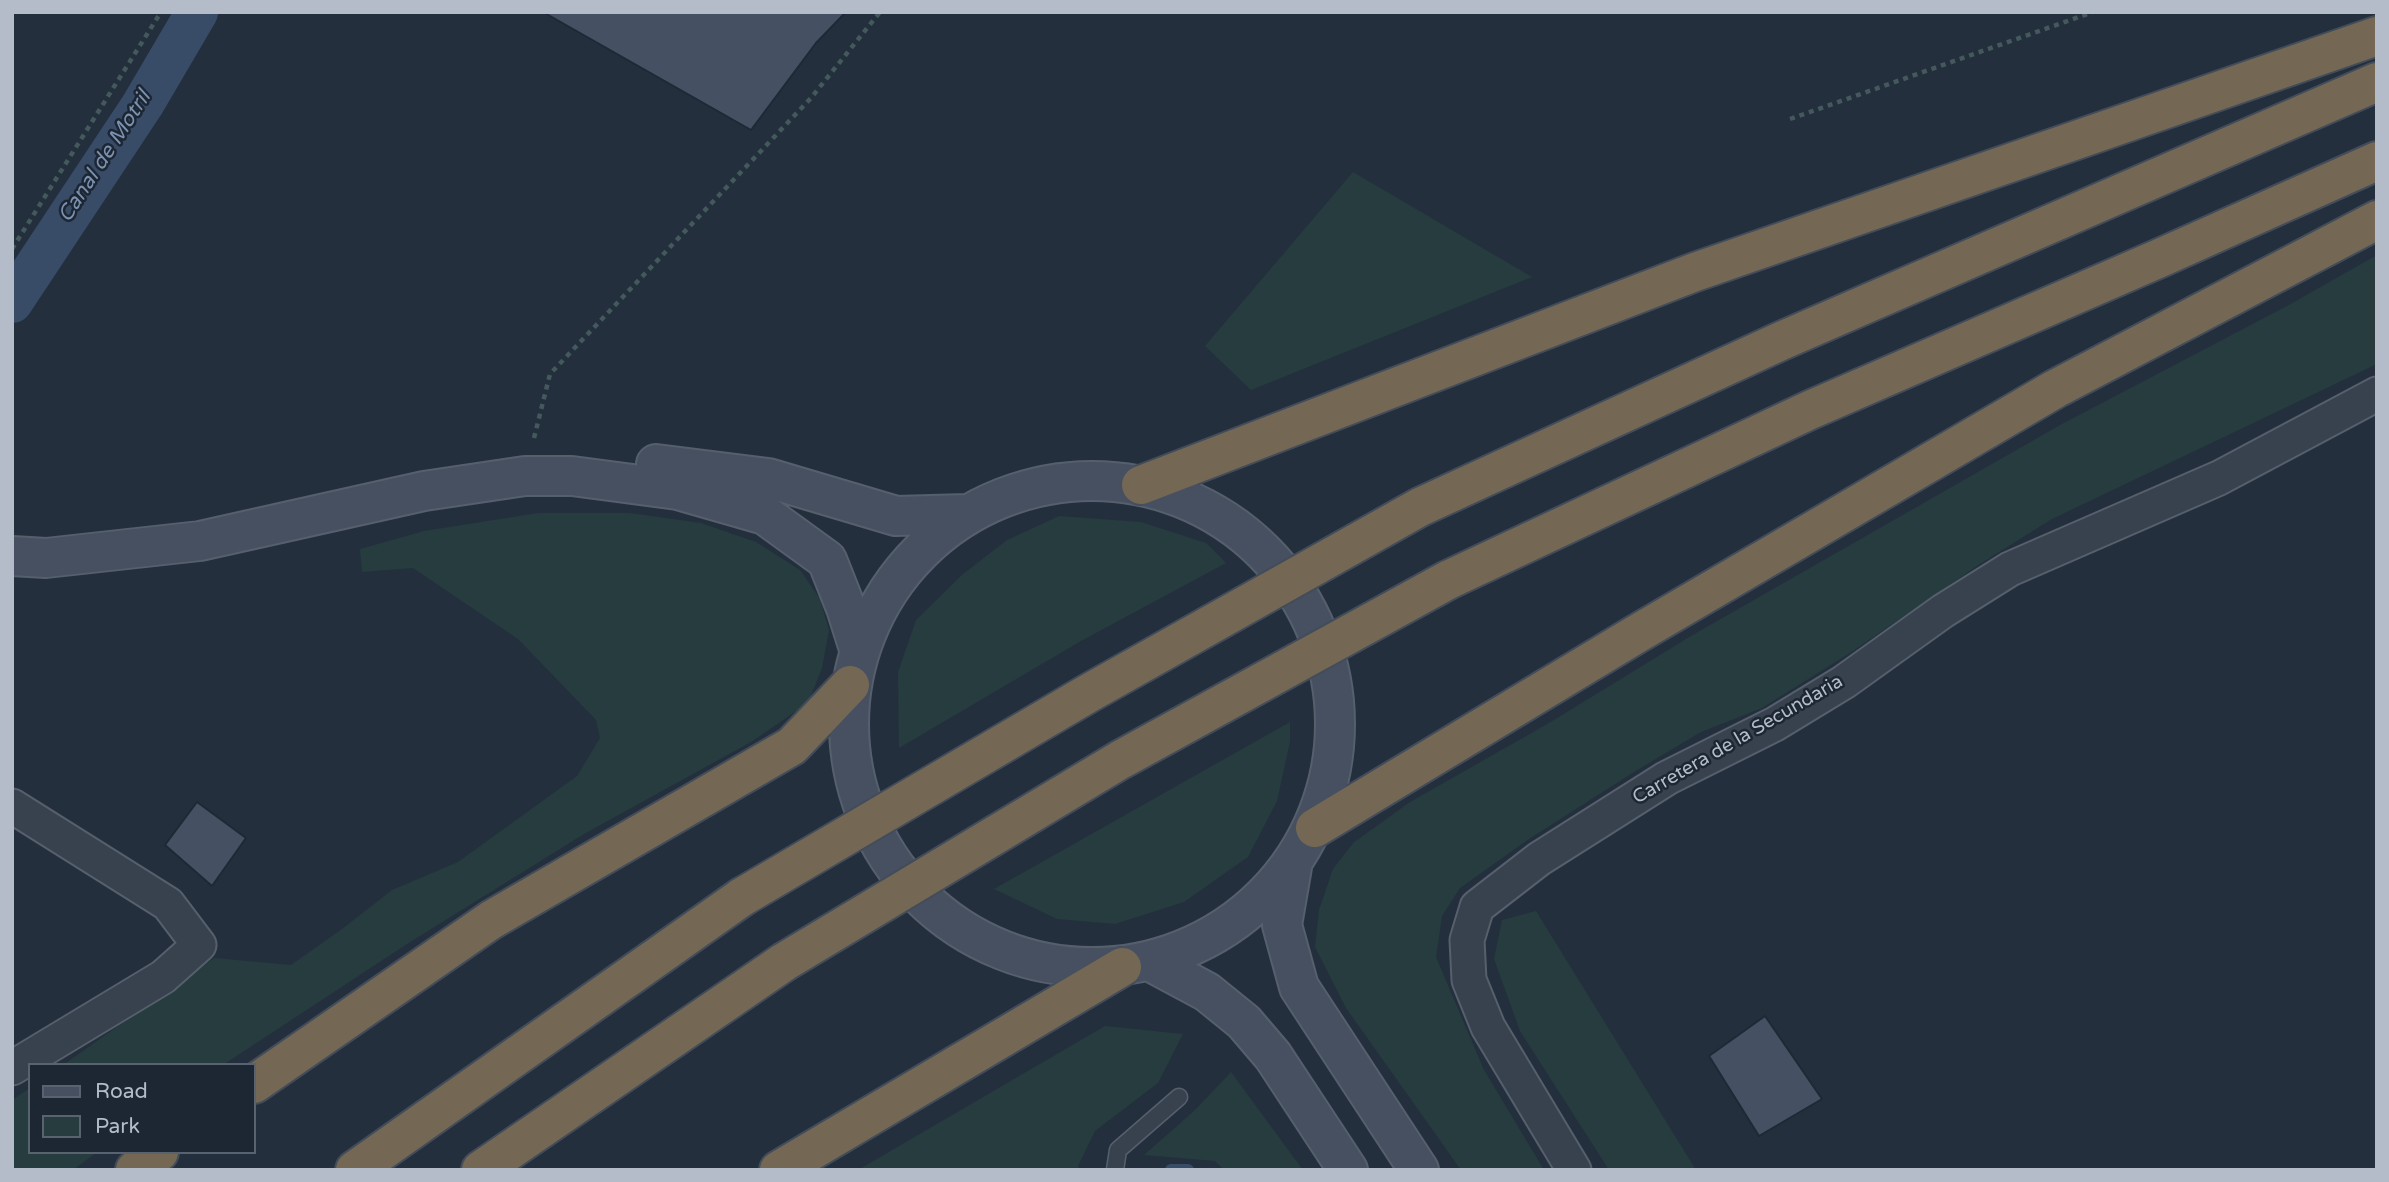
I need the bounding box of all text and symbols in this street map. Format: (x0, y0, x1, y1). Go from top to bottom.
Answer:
water label: Canal de Motril (53, 87, 157, 227)
street label: Carretera de la Secundaria (1629, 670, 1847, 810)
legend (28, 1063, 256, 1154)
text: Road (95, 1079, 148, 1104)
text: Park (95, 1114, 140, 1139)

